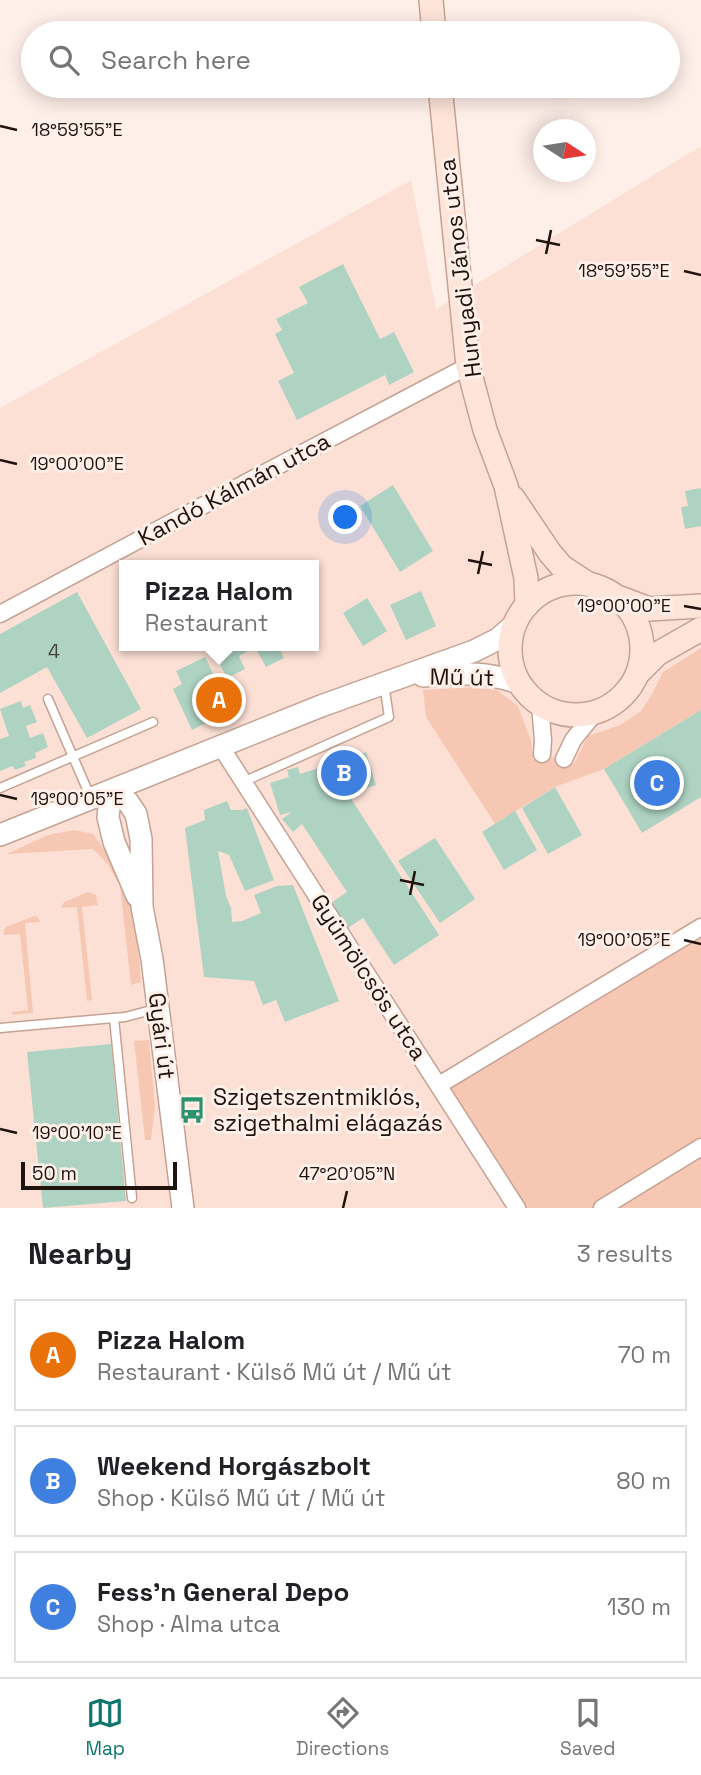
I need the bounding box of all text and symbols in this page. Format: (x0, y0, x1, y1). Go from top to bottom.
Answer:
search box (21, 21, 680, 98)
icon: search (45, 41, 83, 79)
text: Search here (101, 43, 251, 77)
text: 18°59'55"E (31, 118, 123, 141)
north arrow (533, 119, 596, 182)
street label: Hunyadi János utca (432, 157, 488, 379)
text: 18°59'55"E (578, 259, 670, 282)
street label: Kandó Kálmán utca (133, 426, 335, 552)
text: 19°00'00"E (30, 452, 124, 475)
your location (328, 500, 362, 534)
popup (119, 560, 319, 651)
text: Pizza Halom (145, 574, 293, 608)
text: 19°00'00"E (577, 594, 671, 617)
text: Restaurant (145, 608, 268, 638)
house number: 4 (48, 639, 60, 664)
street label: Mű út (429, 661, 495, 693)
pin: A (196, 674, 242, 726)
pin: B (321, 747, 367, 799)
pin: C (634, 757, 680, 809)
text: 19°00'05"E (30, 787, 124, 810)
street label: Gyümölcsös utca (304, 888, 434, 1066)
text: 19°00'05"E (577, 928, 671, 951)
street label: Gyári út (142, 991, 182, 1081)
place label: Szigetszentmiklós, szigethalmi elágazás (213, 1082, 443, 1138)
bus stop icon: Szigetszentmiklós, szigethalmi elágazás (177, 1095, 207, 1125)
text: 19°00'10"E (32, 1121, 122, 1144)
scale bar (21, 1159, 177, 1191)
text: 50 m (32, 1161, 77, 1186)
text: 47°20'05"N (299, 1162, 395, 1185)
text: Nearby (28, 1234, 132, 1273)
text: 3 results (577, 1239, 673, 1269)
text: Pizza Halom (97, 1323, 245, 1357)
text: A (46, 1340, 60, 1370)
text: 70 m (618, 1340, 671, 1370)
text: Restaurant · Külső Mű út / Mű út (97, 1357, 452, 1387)
text: Weekend Horgászbolt (97, 1449, 371, 1483)
text: B (45, 1466, 61, 1496)
text: 80 m (616, 1466, 671, 1496)
text: Shop · Külső Mű út / Mű út (97, 1483, 386, 1513)
text: Fess'n General Depo (97, 1575, 350, 1609)
text: C (46, 1592, 60, 1622)
text: 130 m (607, 1592, 671, 1622)
text: Shop · Alma utca (97, 1609, 280, 1639)
tab: Map (85, 1694, 125, 1761)
tab: Directions (296, 1694, 389, 1761)
tab: Saved (560, 1694, 616, 1761)

